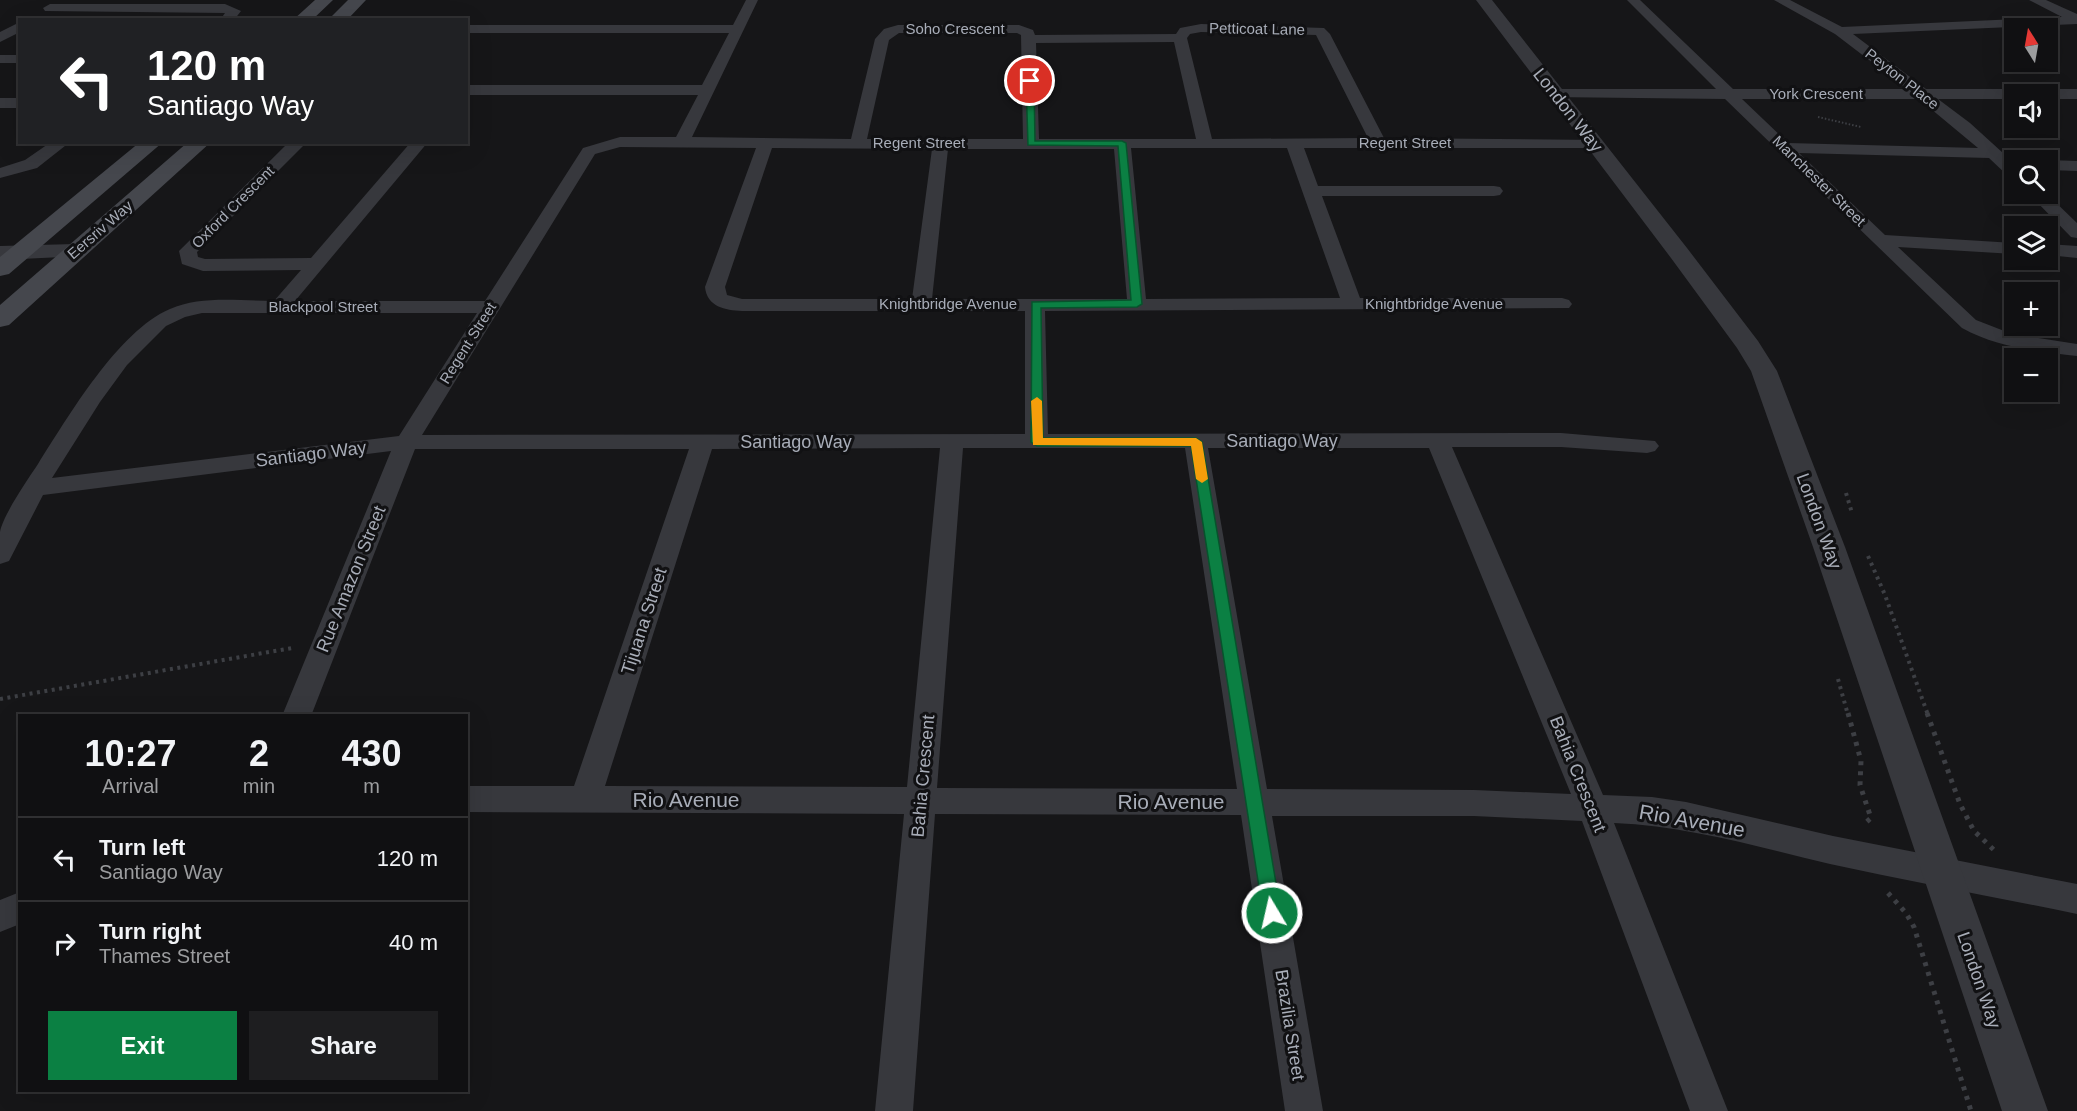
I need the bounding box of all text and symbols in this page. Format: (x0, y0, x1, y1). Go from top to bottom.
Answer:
north arrow (2004, 18, 2058, 72)
map controls (2004, 18, 2058, 402)
street label: Petticoat Lane (1209, 19, 1305, 38)
street label: Soho Crescent (905, 20, 1005, 37)
icon: left (48, 42, 126, 120)
text: 120 m (147, 42, 266, 89)
street label: Peyton Place (1862, 45, 1942, 113)
pin (1004, 55, 1055, 106)
icon: arrive (1013, 64, 1046, 97)
street label: London Way (1529, 64, 1607, 156)
button: sound (2004, 84, 2058, 138)
street label: York Crescent (1769, 85, 1864, 102)
text: Santiago Way (147, 91, 314, 121)
street label: Manchester Street (1769, 132, 1870, 230)
street label: Regent Street (873, 134, 966, 151)
street label: Regent Street (1359, 134, 1452, 151)
button: search (2004, 150, 2058, 204)
street label: Oxford Crescent (188, 161, 278, 251)
street label: Eersriv Way (64, 197, 136, 262)
button: layers (2004, 216, 2058, 270)
button: + (2004, 282, 2058, 336)
street label: Knightbridge Avenue (879, 295, 1017, 312)
street label: Knightbridge Avenue (1365, 295, 1503, 312)
street label: Blackpool Street (268, 298, 378, 315)
street label: Regent Street (436, 298, 500, 386)
button: − (2004, 348, 2058, 402)
street label: Santiago Way (1226, 431, 1338, 451)
street label: Santiago Way (740, 432, 852, 452)
street label: Santiago Way (254, 437, 368, 471)
street label: London Way (1792, 470, 1846, 572)
street label: Rue Amazon Street (312, 503, 390, 655)
street label: Tijuana Street (617, 565, 671, 677)
street label: Bahia Crescent (1546, 713, 1610, 835)
street label: Bahia Crescent (908, 714, 938, 838)
text: 10:27 (84, 733, 176, 774)
text: 2 (249, 733, 269, 774)
text: 430 (341, 733, 402, 774)
text: Arrival (102, 775, 159, 797)
text: min (243, 775, 275, 797)
text: m (363, 775, 380, 797)
street label: Rio Avenue (632, 788, 740, 811)
street label: Rio Avenue (1117, 790, 1225, 813)
street label: Rio Avenue (1637, 800, 1747, 841)
text: Turn left (99, 835, 185, 860)
icon: left (48, 843, 81, 876)
text: 120 m (377, 846, 438, 871)
text: Santiago Way (99, 861, 223, 883)
position arrow (1240, 881, 1304, 945)
text: Turn right (99, 919, 201, 944)
icon: right (48, 927, 81, 960)
street label: London Way (1953, 929, 2005, 1031)
text: 40 m (389, 930, 438, 955)
text: Thames Street (99, 945, 230, 967)
street label: Brazilia Street (1271, 968, 1309, 1082)
button: Exit (48, 1011, 237, 1080)
button: Share (249, 1011, 438, 1080)

